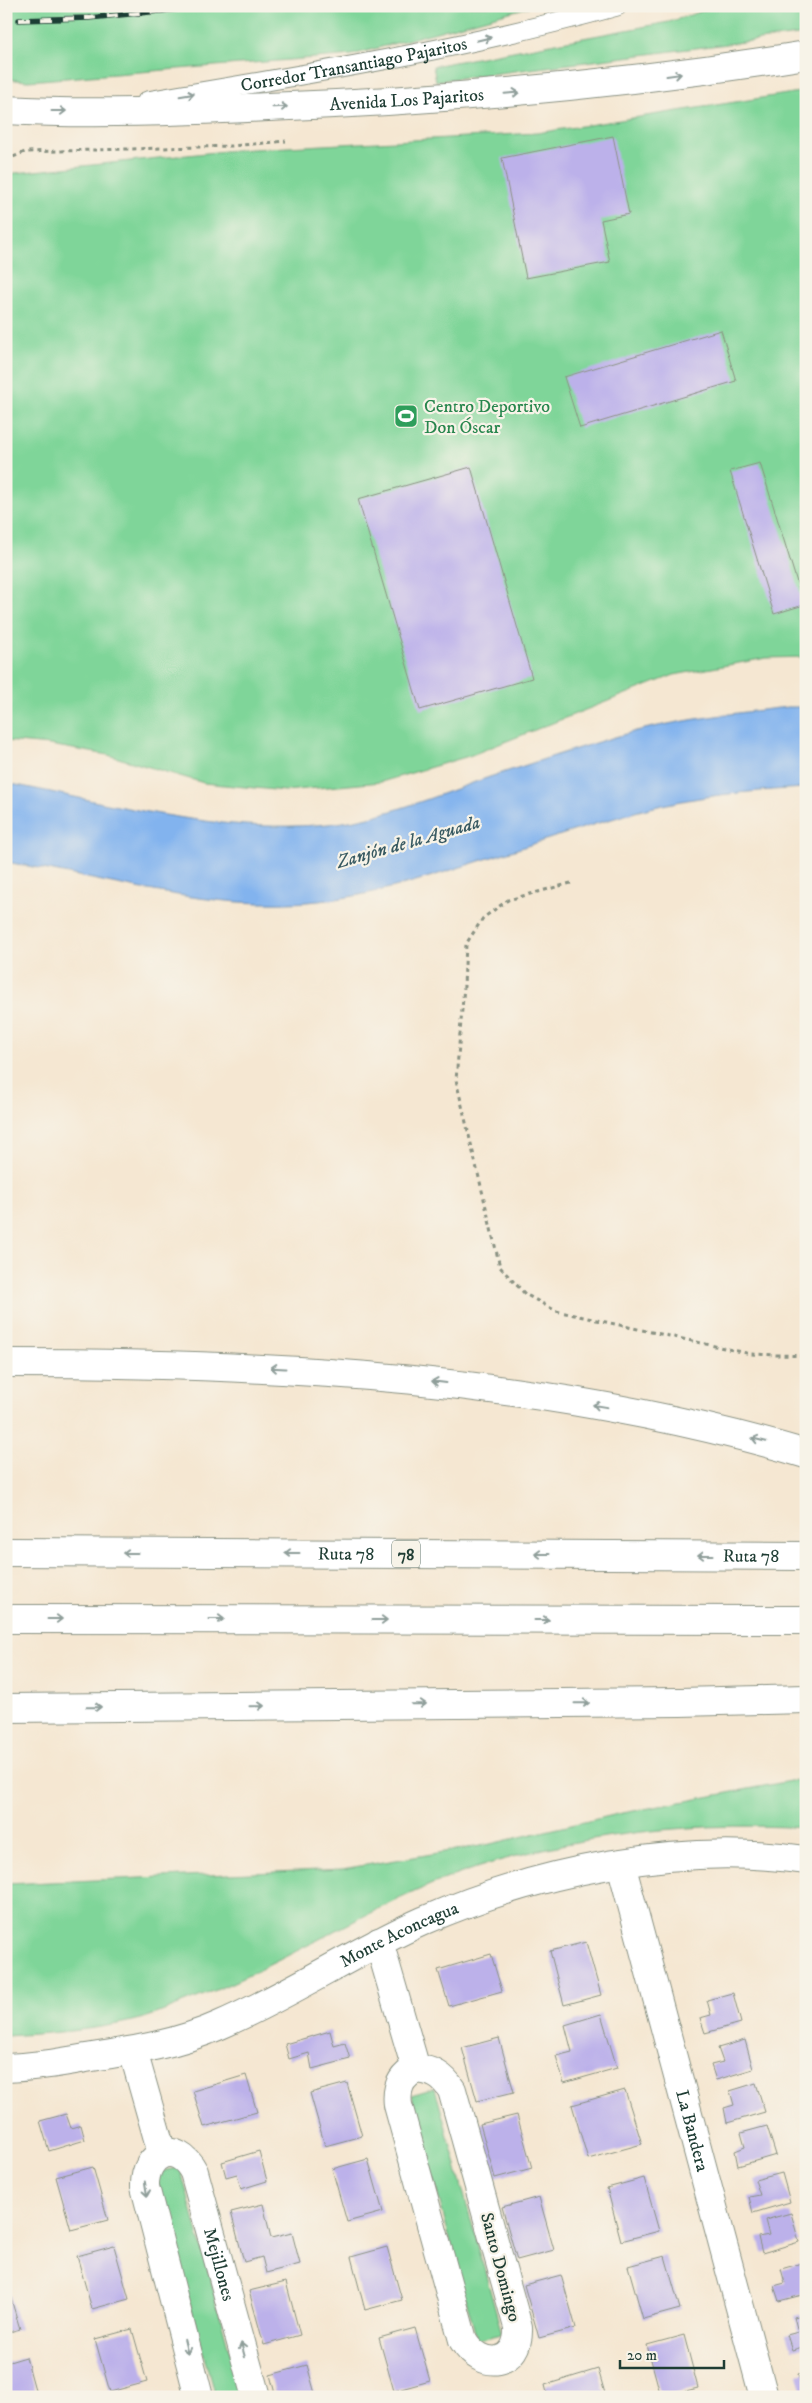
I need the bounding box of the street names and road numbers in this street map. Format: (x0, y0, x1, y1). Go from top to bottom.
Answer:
street label: Corredor Transantiago Pajaritos (239, 33, 469, 97)
street label: Avenida Los Pajaritos (329, 84, 485, 116)
road number: 78 (392, 1540, 420, 1568)
street label: Ruta 78 (318, 1544, 374, 1566)
street label: Ruta 78 (723, 1546, 779, 1568)
street label: Monte Aconcagua (336, 1897, 462, 1973)
street label: La Bandera (670, 2088, 713, 2174)
street label: Santo Domingo (475, 2210, 525, 2324)
street label: Mejillones (198, 2226, 239, 2304)

